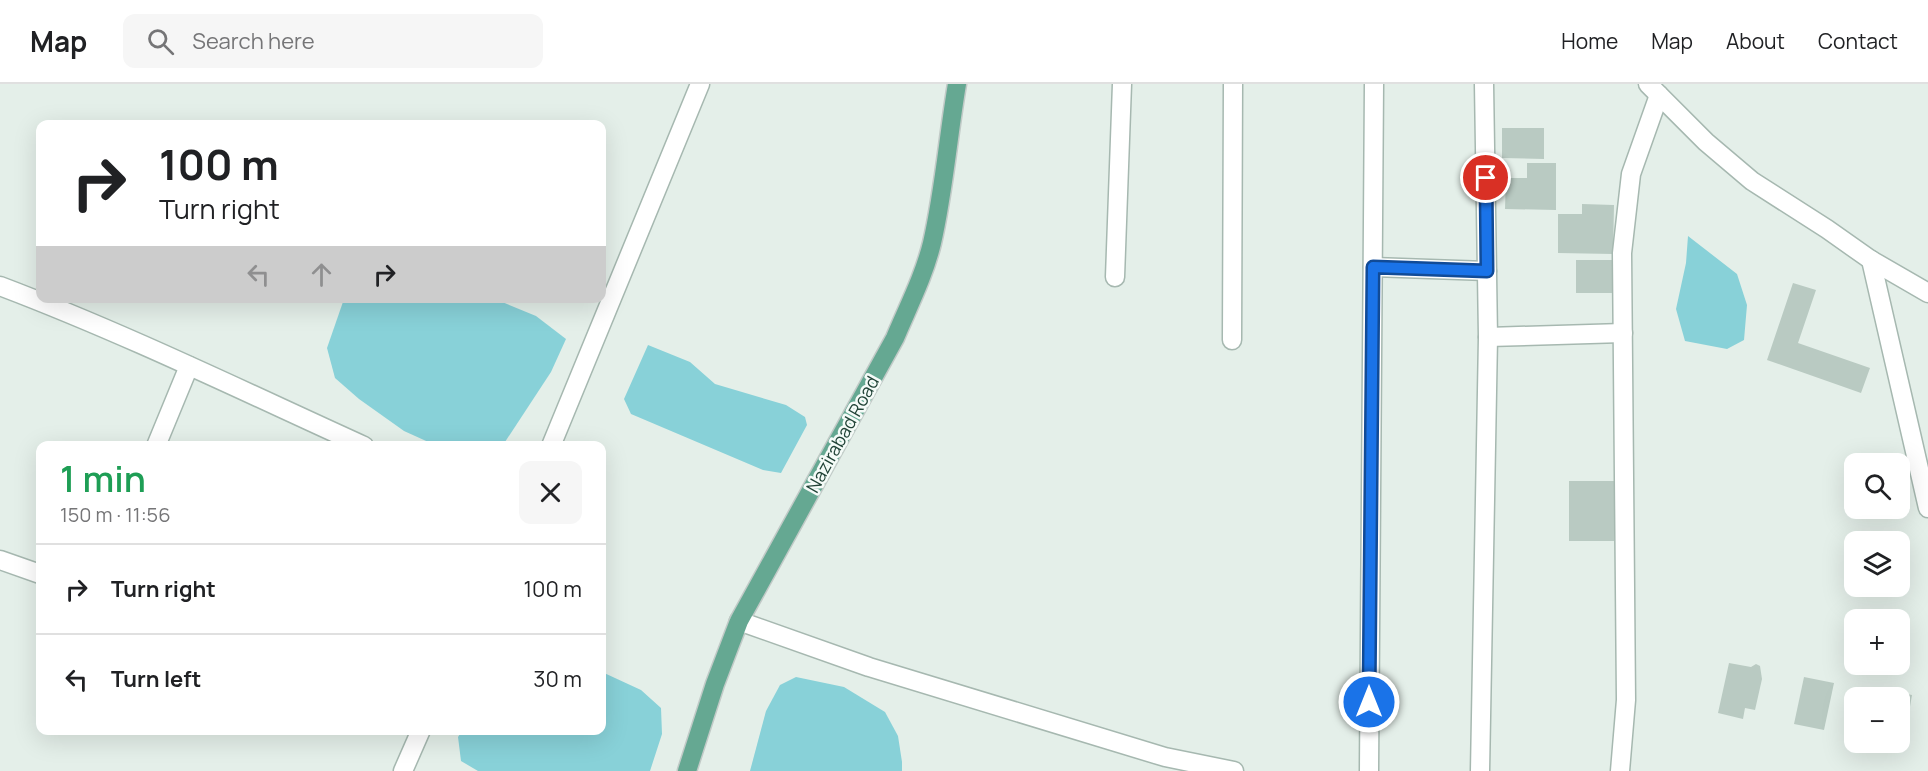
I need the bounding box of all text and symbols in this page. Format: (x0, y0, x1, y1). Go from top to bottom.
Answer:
search box (123, 14, 543, 68)
text: Map (30, 22, 87, 60)
icon: search (144, 25, 177, 58)
text: Search here (192, 26, 315, 56)
text: Home (1561, 27, 1618, 55)
text: Map (1651, 27, 1693, 55)
text: About (1726, 27, 1785, 55)
text: Contact (1818, 27, 1898, 55)
text: 100 m (159, 135, 279, 193)
icon: right (60, 144, 138, 222)
pin (1460, 152, 1511, 203)
icon: arrive (1469, 161, 1502, 194)
text: Turn right (159, 190, 280, 227)
icon: left (242, 258, 275, 291)
icon: ahead (305, 258, 338, 291)
icon: right (368, 258, 401, 291)
street label: Nazirabad Road (800, 371, 884, 497)
map controls (1844, 453, 1910, 753)
button: search (1844, 453, 1910, 519)
text: 1 min (60, 454, 146, 503)
button: close (519, 461, 582, 524)
text: 150 m · 11:56 (60, 501, 171, 528)
button: layers (1844, 531, 1910, 597)
icon: right (60, 573, 93, 606)
text: Turn right (111, 574, 216, 604)
text: 100 m (524, 574, 582, 604)
button: + (1844, 609, 1910, 675)
icon: left (60, 663, 93, 696)
text: Turn left (111, 664, 201, 694)
text: 30 m (533, 664, 582, 694)
position arrow (1337, 670, 1401, 734)
button: − (1844, 687, 1910, 753)

